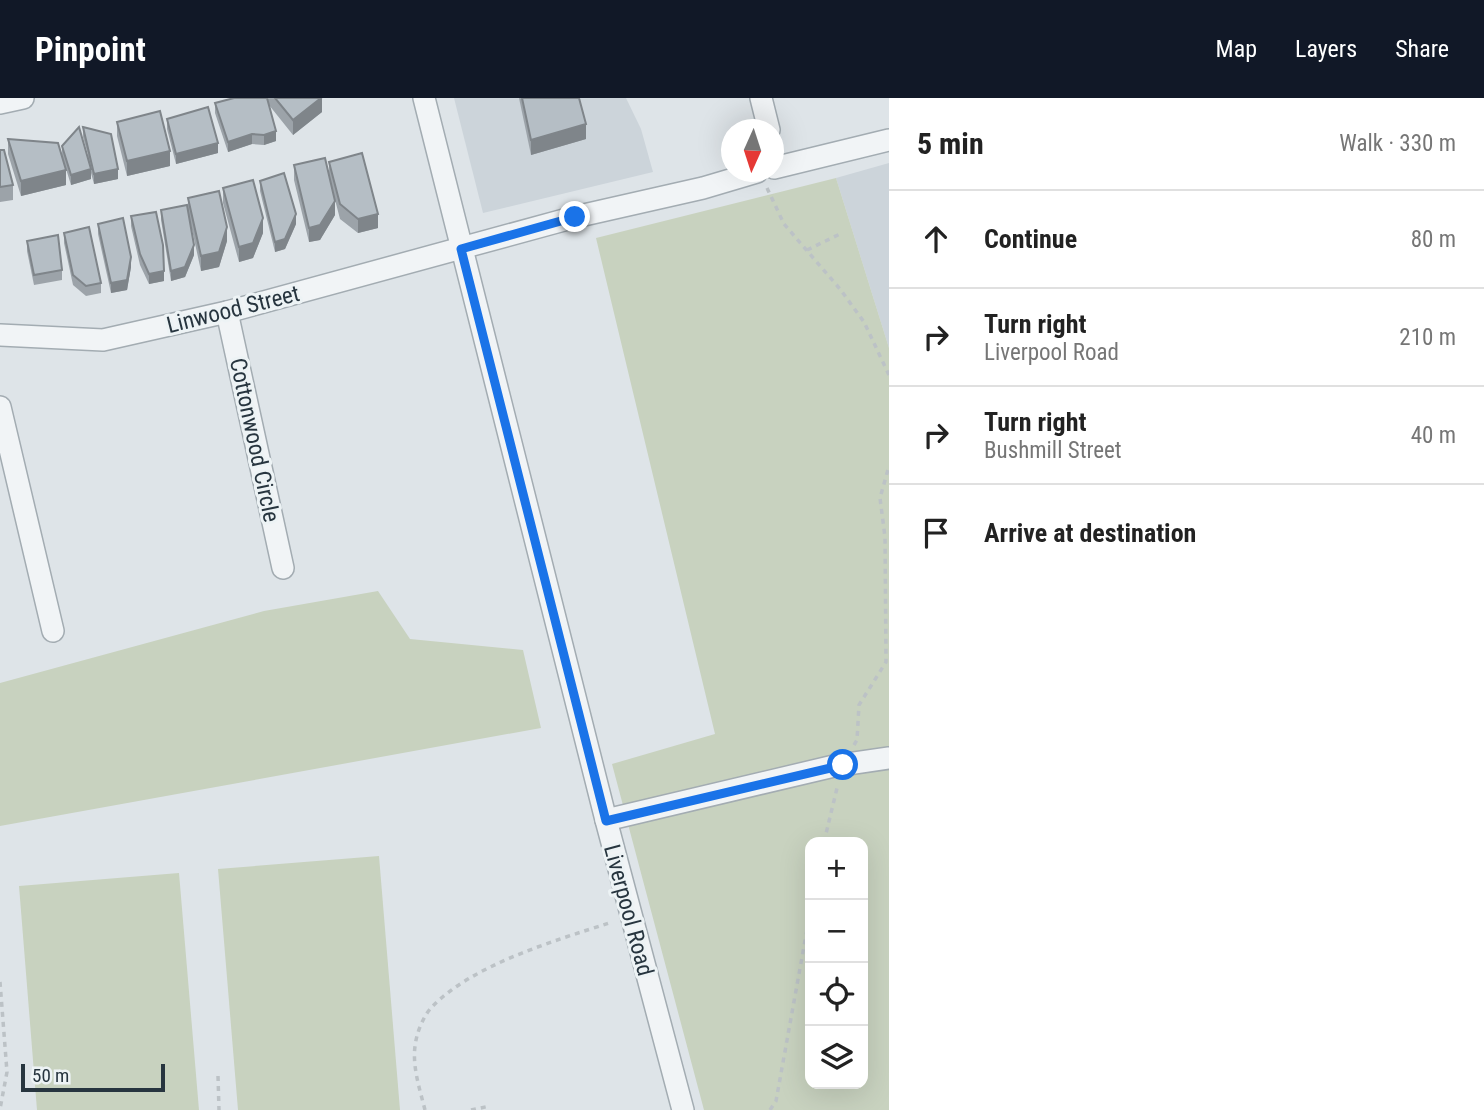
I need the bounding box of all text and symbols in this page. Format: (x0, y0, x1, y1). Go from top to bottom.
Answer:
text: Pinpoint (35, 30, 146, 69)
text: Map (1216, 35, 1257, 63)
text: Layers (1295, 35, 1357, 63)
text: Share (1395, 35, 1449, 63)
north arrow (721, 119, 784, 182)
text: 5 min (917, 126, 984, 161)
text: Walk · 330 m (1339, 130, 1456, 157)
route end (559, 201, 590, 232)
icon: ahead (917, 220, 955, 258)
text: Continue (984, 224, 1077, 254)
text: 80 m (1411, 226, 1456, 253)
street label: Linwood Street (164, 280, 302, 339)
text: Turn right (984, 309, 1086, 339)
icon: right (917, 318, 955, 356)
text: 210 m (1399, 324, 1456, 351)
text: Liverpool Road (984, 339, 1119, 366)
street label: Cottonwood Circle (224, 356, 285, 525)
text: Turn right (984, 407, 1086, 437)
icon: right (917, 416, 955, 454)
text: 40 m (1411, 422, 1456, 449)
text: Bushmill Street (984, 437, 1122, 464)
icon: arrive (917, 514, 955, 552)
text: Arrive at destination (984, 518, 1196, 548)
route start (827, 749, 858, 780)
map controls (805, 837, 868, 1089)
button: + (805, 837, 868, 900)
street label: Liverpool Road (598, 841, 659, 979)
button: − (805, 900, 868, 963)
button: locate (805, 963, 868, 1026)
button: layers (805, 1026, 868, 1089)
scale bar (21, 1061, 164, 1093)
text: 50 m (32, 1064, 69, 1087)

